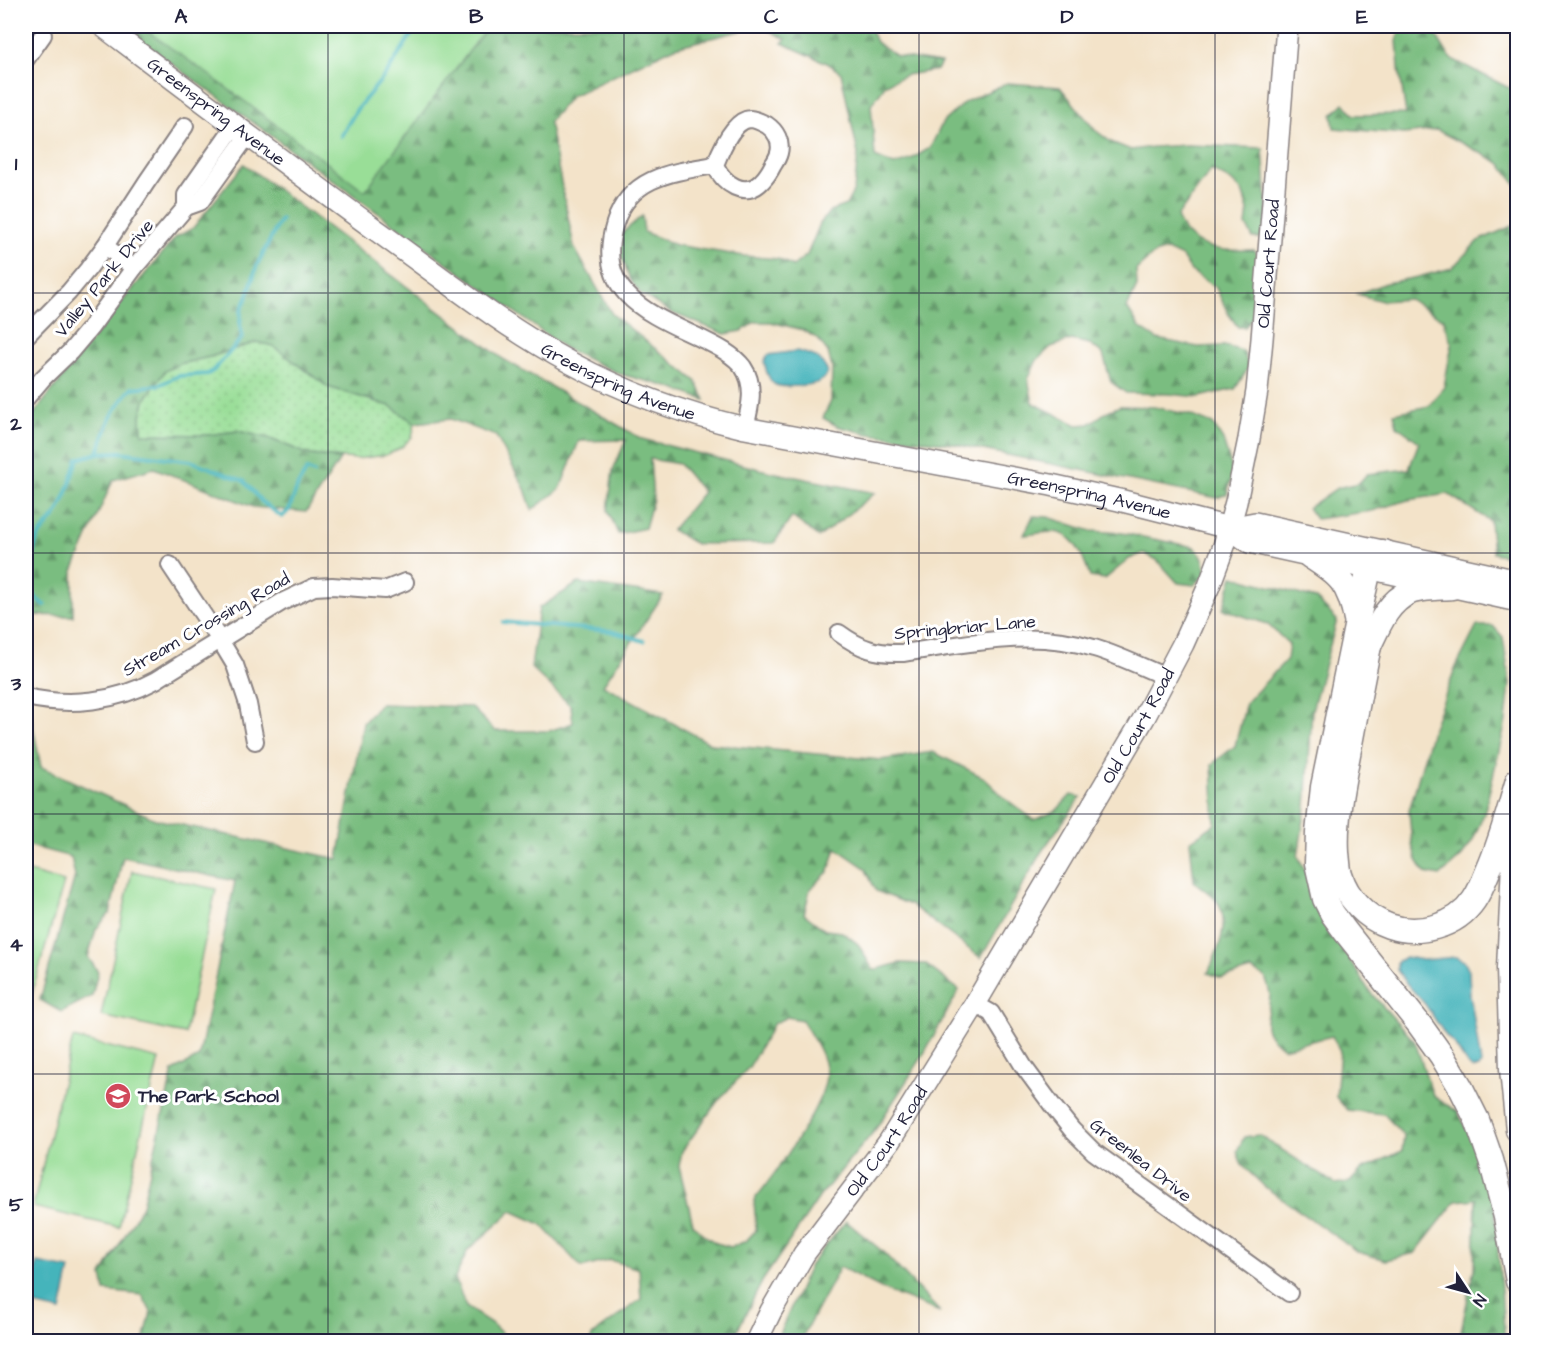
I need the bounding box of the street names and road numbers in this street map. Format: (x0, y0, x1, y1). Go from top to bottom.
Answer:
street label: Greenspring Avenue (142, 52, 290, 172)
street label: Old Court Road (1251, 198, 1286, 329)
street label: Valley Park Drive (49, 214, 161, 343)
street label: Greenspring Avenue (536, 337, 699, 427)
street label: Greenspring Avenue (1005, 465, 1174, 526)
street label: Stream Crossing Road (118, 566, 295, 683)
street label: Springbriar Lane (893, 609, 1037, 647)
street label: Old Court Road (1096, 664, 1181, 789)
street label: Old Court Road (840, 1082, 934, 1202)
street label: Greenlea Drive (1084, 1113, 1197, 1208)

